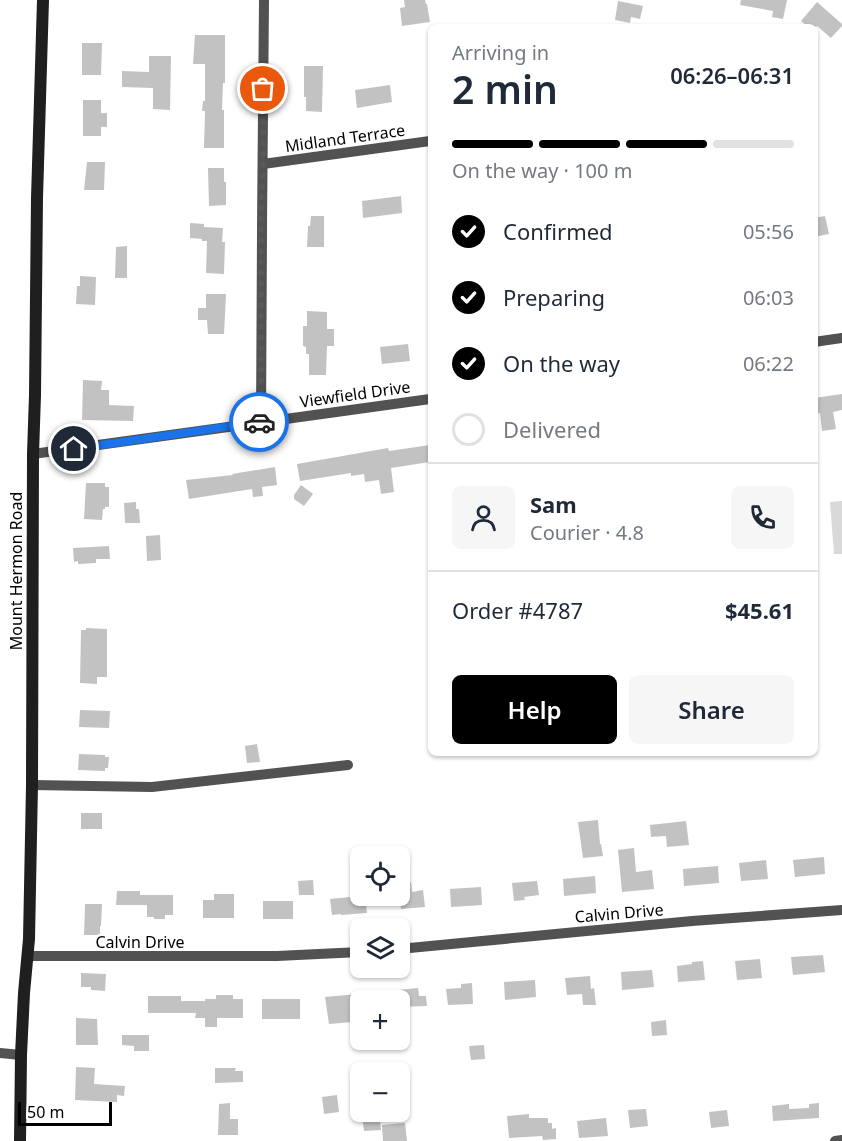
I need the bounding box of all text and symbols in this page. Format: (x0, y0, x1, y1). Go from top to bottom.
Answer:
text: Arriving in (452, 39, 549, 66)
text: 06:26–06:31 (670, 60, 794, 90)
text: 2 min (452, 62, 558, 115)
pin (237, 63, 288, 114)
icon: bag (246, 72, 279, 105)
street label: Midland Terrace (284, 119, 406, 157)
text: On the way · 100 m (452, 157, 632, 184)
icon: check (452, 215, 485, 248)
text: Confirmed (503, 216, 613, 246)
text: 05:56 (743, 218, 794, 245)
icon: check (452, 281, 485, 314)
text: Preparing (503, 282, 605, 312)
text: 06:03 (743, 284, 794, 311)
icon: check (452, 347, 485, 380)
text: On the way (503, 348, 620, 378)
text: 06:22 (743, 350, 794, 377)
street label: Viewfield Drive (298, 375, 412, 413)
courier (229, 392, 289, 452)
icon: car (243, 406, 276, 439)
text: Delivered (503, 414, 601, 444)
pin (48, 423, 99, 474)
icon: home (57, 432, 90, 465)
button: person (452, 486, 515, 549)
button: phone (731, 486, 794, 549)
text: Sam (530, 489, 577, 519)
street label: Mount Hermon Road (5, 492, 27, 650)
text: Courier · 4.8 (530, 519, 644, 546)
text: Order #4787 (452, 595, 583, 625)
text: $45.61 (725, 595, 794, 625)
button: Help (452, 675, 617, 744)
button: Share (629, 675, 794, 744)
map controls (350, 846, 410, 1122)
button: locate (350, 846, 410, 906)
street label: Calvin Drive (574, 898, 664, 928)
button: layers (350, 918, 410, 978)
street label: Calvin Drive (95, 931, 185, 953)
button: + (350, 990, 410, 1050)
button: − (350, 1062, 410, 1122)
scale bar (18, 1099, 112, 1126)
text: 50 m (27, 1101, 64, 1123)

